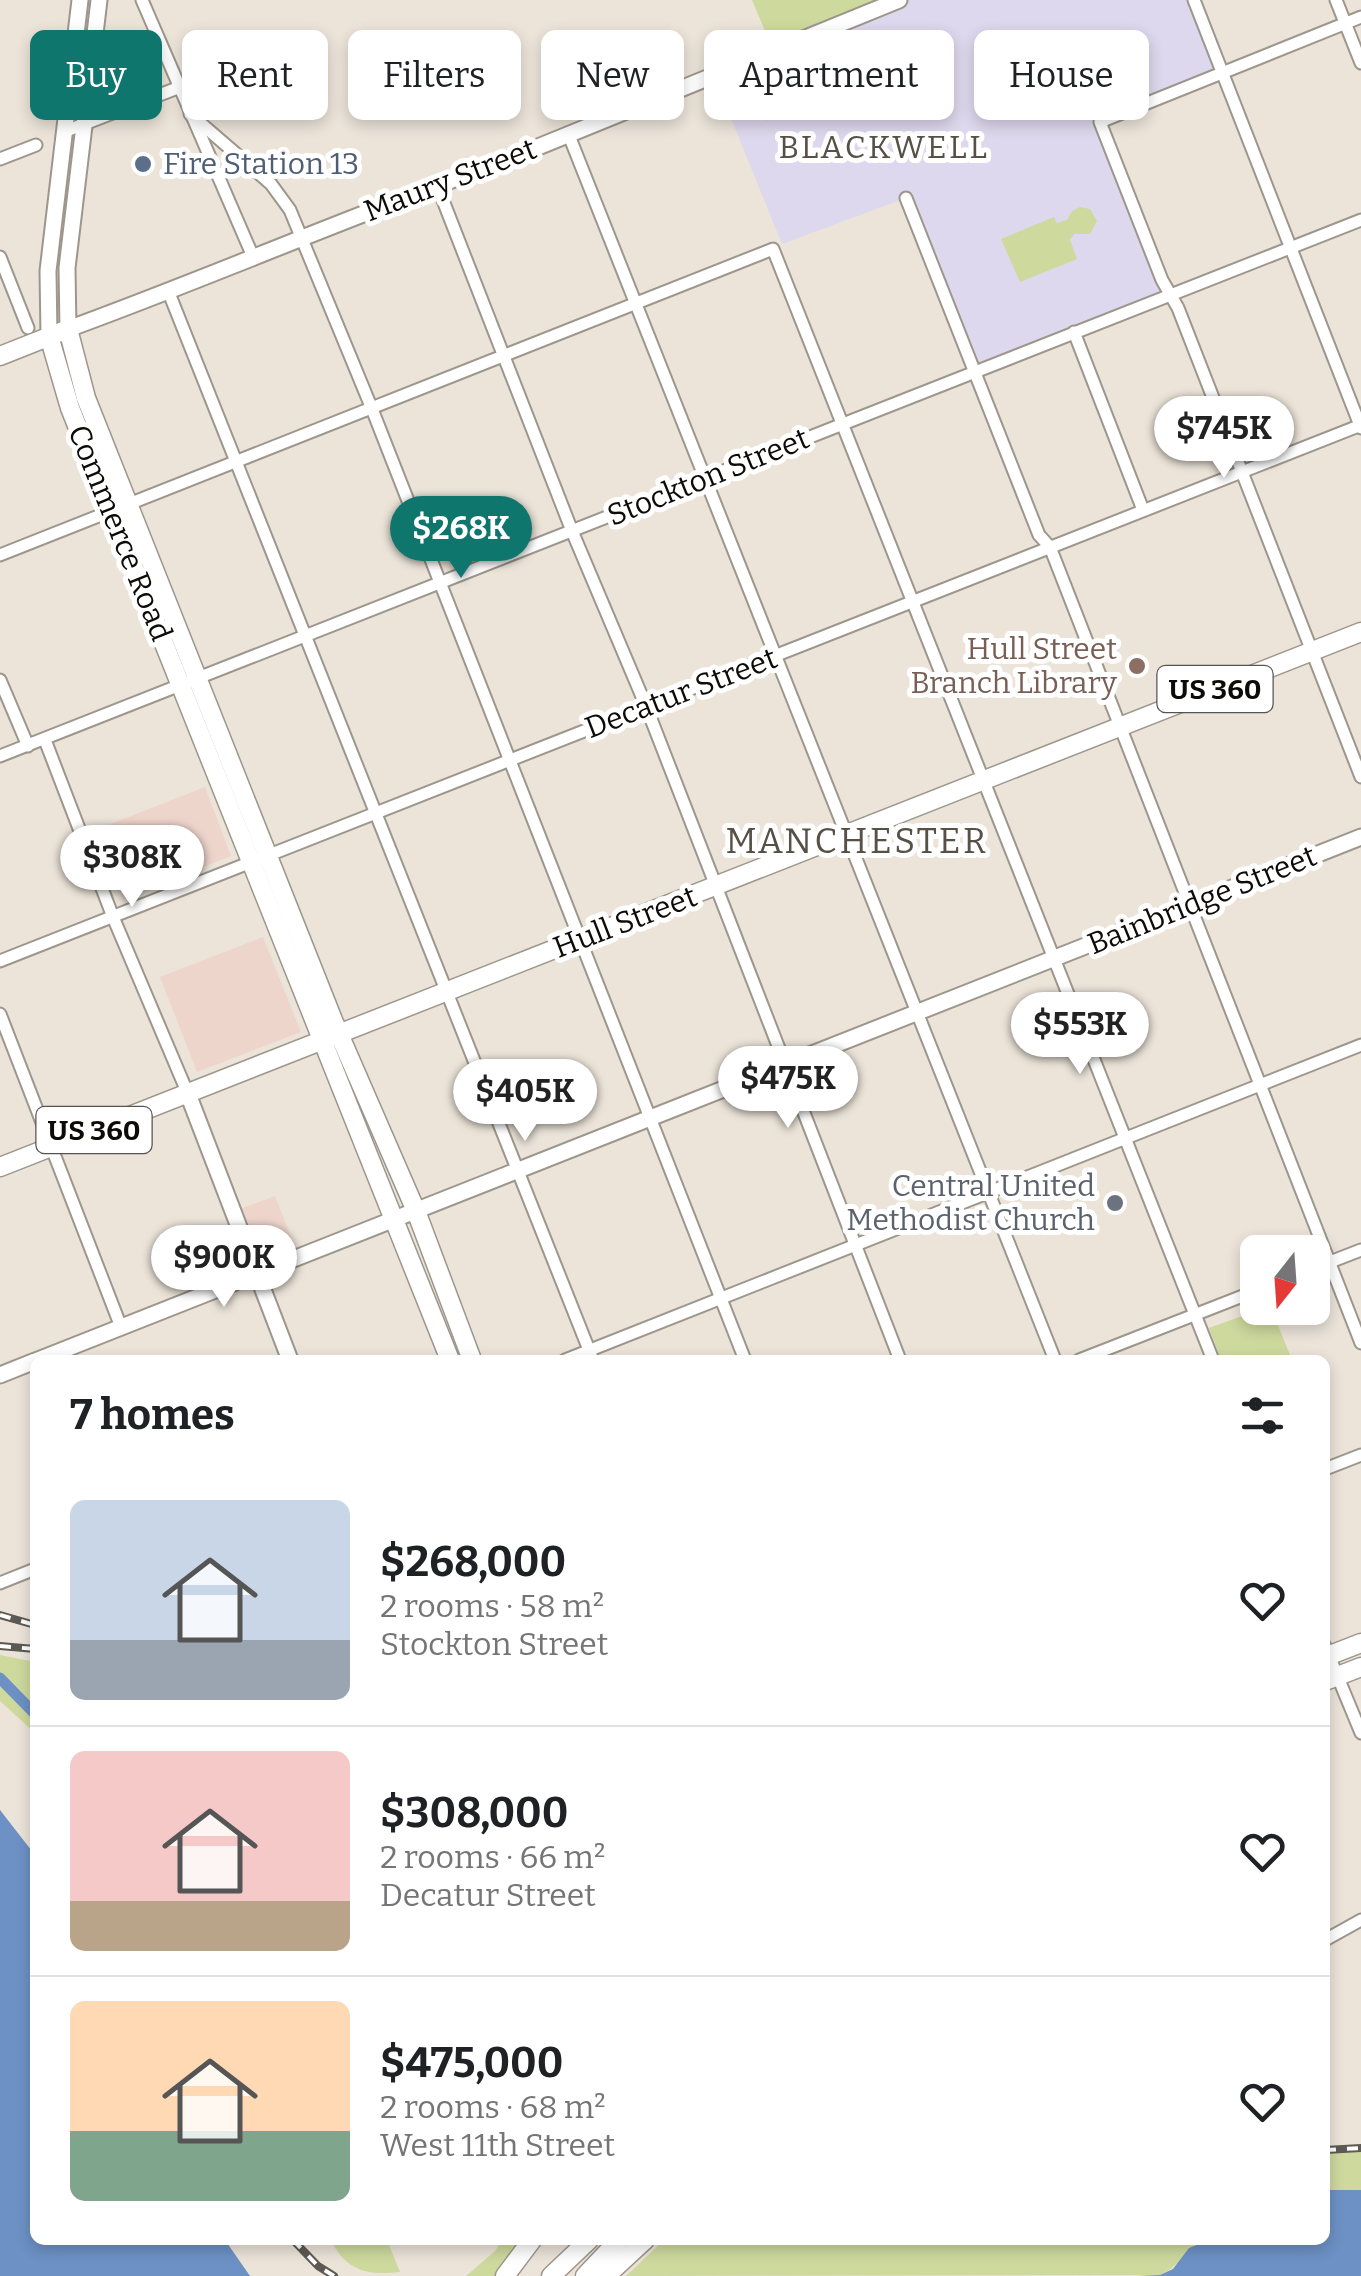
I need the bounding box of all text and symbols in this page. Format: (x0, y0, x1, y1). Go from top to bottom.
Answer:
chip: Buy (30, 30, 162, 120)
chip: Rent (182, 30, 328, 120)
chip: Filters (348, 30, 521, 120)
chip: New (541, 30, 684, 120)
chip: Apartment (704, 30, 954, 120)
chip: House (974, 30, 1149, 120)
district label: BLACKWELL (778, 128, 990, 166)
street label: Maury Street (359, 131, 541, 229)
place label: Fire Station 13 (163, 146, 359, 182)
marker: Fire Station 13 (132, 153, 154, 175)
pin: $745K (1154, 396, 1294, 481)
text: $745K (1176, 409, 1272, 447)
street label: Commerce Road (60, 420, 180, 646)
street label: Stockton Street (602, 420, 814, 534)
pin: $268K (391, 496, 531, 581)
text: $268K (412, 509, 510, 547)
place label: Hull Street Branch Library (910, 631, 1117, 701)
street label: Decatur Street (580, 640, 782, 746)
marker: Hull Street Branch Library (1126, 655, 1148, 677)
road number: US 360 (1158, 666, 1272, 712)
district label: MANCHESTER (725, 820, 989, 862)
pin: $308K (62, 825, 202, 910)
text: $308K (82, 838, 182, 876)
street label: Bainbridge Street (1082, 838, 1322, 962)
street label: Hull Street (548, 878, 702, 966)
pin: $553K (1010, 992, 1150, 1077)
text: $553K (1033, 1005, 1127, 1043)
pin: $475K (718, 1046, 858, 1131)
pin: $405K (455, 1059, 595, 1144)
text: $475K (740, 1059, 836, 1097)
text: $405K (475, 1072, 575, 1110)
road number: US 360 (36, 1107, 152, 1153)
place label: Central United Methodist Church (846, 1168, 1095, 1238)
marker: Central United Methodist Church (1104, 1192, 1126, 1214)
pin: $900K (154, 1225, 294, 1310)
north arrow (1240, 1235, 1330, 1325)
map controls (1240, 1235, 1330, 1325)
text: $900K (173, 1238, 275, 1276)
icon: filters (1235, 1388, 1290, 1443)
text: 7 homes (70, 1390, 235, 1440)
text: $268,000 (380, 1537, 566, 1587)
icon: home (150, 1540, 270, 1660)
icon: heart (1235, 1573, 1290, 1628)
text: 2 rooms · 58 m² (380, 1587, 604, 1625)
text: Stockton Street (380, 1625, 608, 1663)
text: $308,000 (380, 1788, 568, 1838)
icon: home (150, 1791, 270, 1911)
icon: heart (1235, 1824, 1290, 1879)
text: 2 rooms · 66 m² (380, 1838, 605, 1876)
text: Decatur Street (380, 1876, 596, 1914)
text: $475,000 (380, 2038, 563, 2088)
icon: home (150, 2041, 270, 2161)
icon: heart (1235, 2074, 1290, 2129)
text: 2 rooms · 68 m² (380, 2088, 606, 2126)
text: West 11th Street (380, 2126, 615, 2164)

